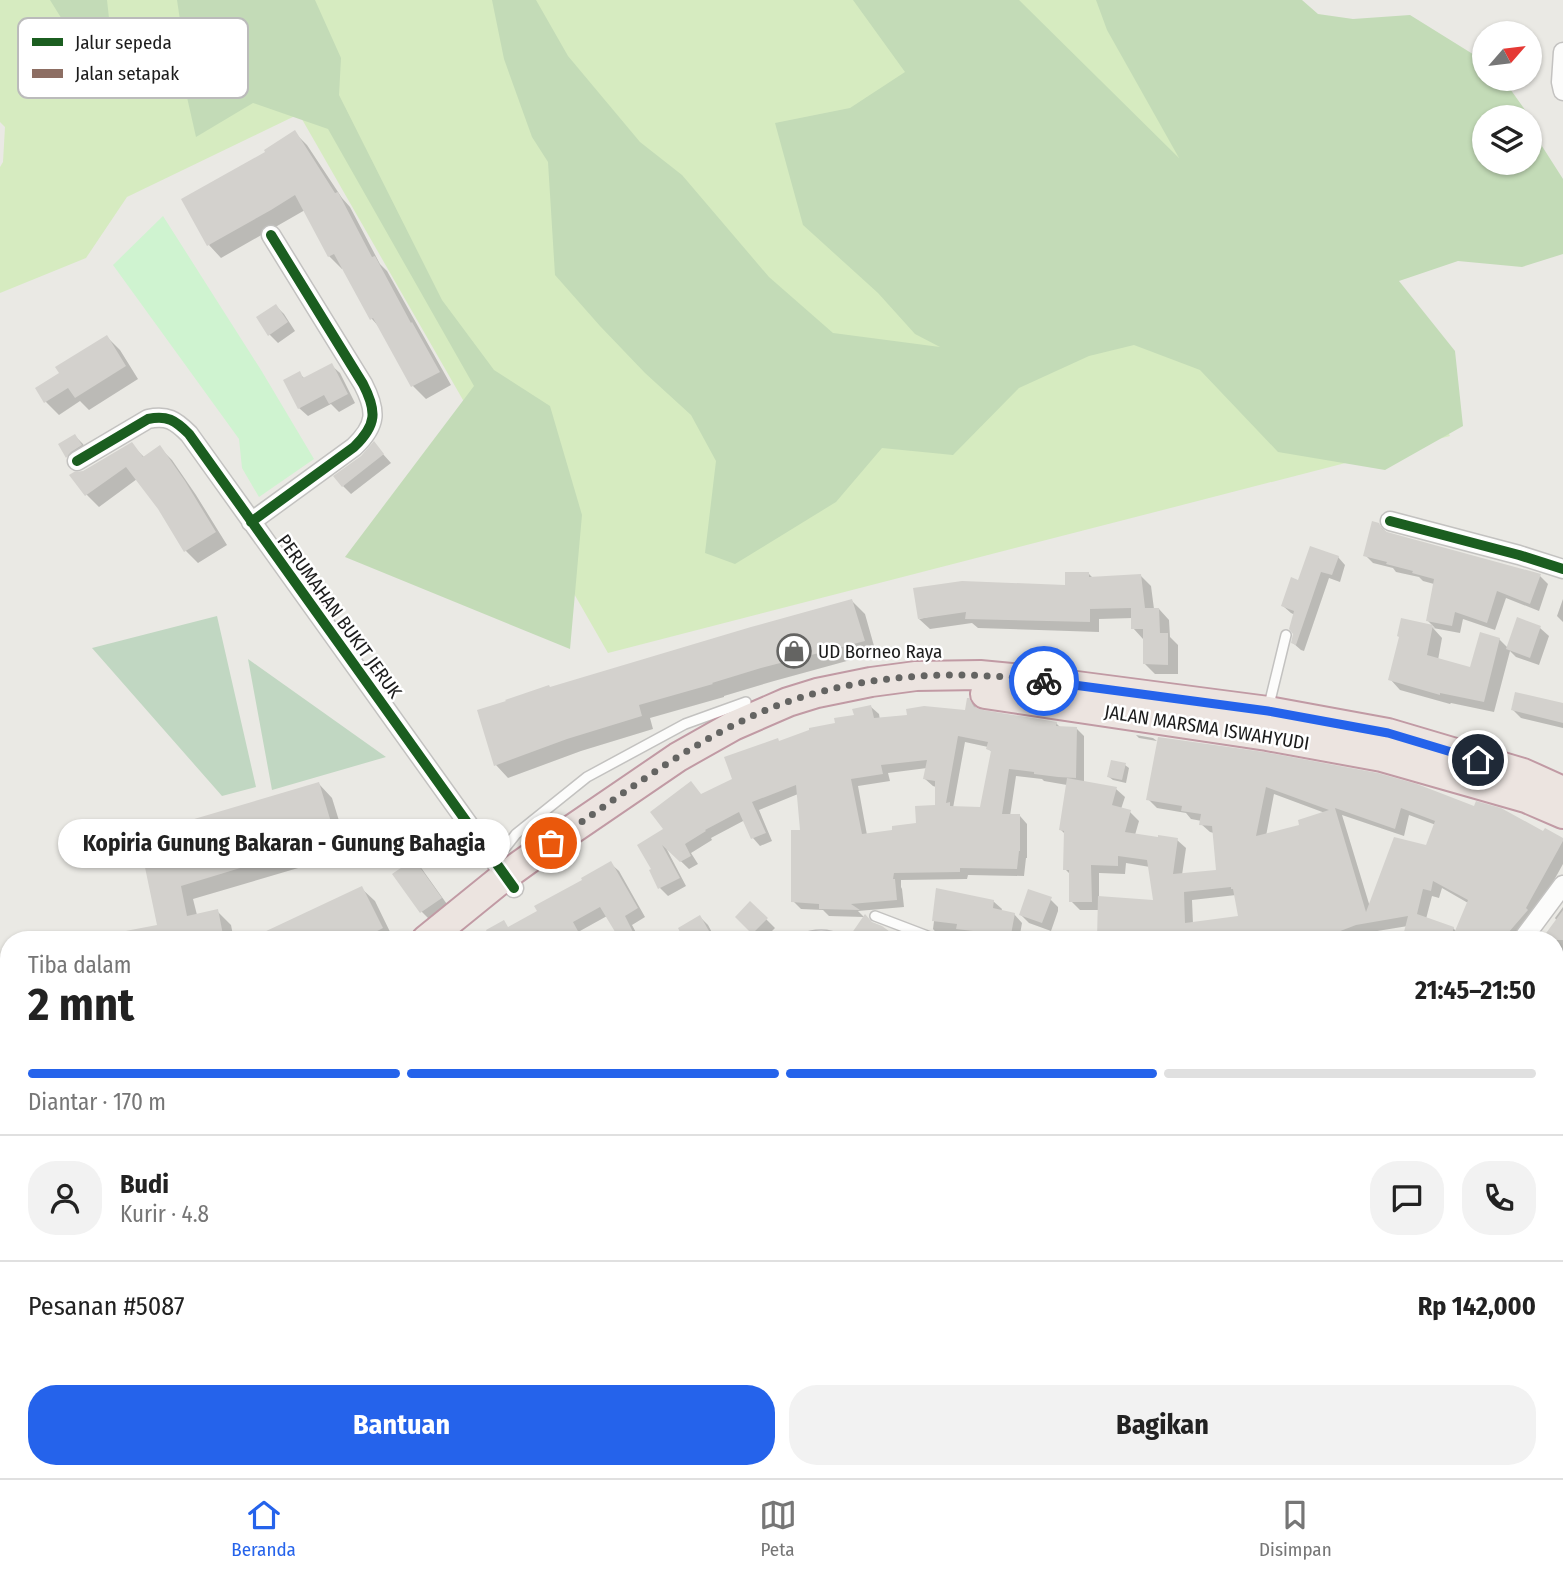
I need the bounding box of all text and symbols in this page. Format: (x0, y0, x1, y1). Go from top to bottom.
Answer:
legend (18, 18, 248, 98)
north arrow (1472, 21, 1542, 91)
map controls (1472, 21, 1542, 175)
text: Jalur sepeda (75, 31, 172, 54)
text: Jalan setapak (75, 62, 179, 85)
button: layers (1472, 105, 1542, 175)
street label: PERUMAHAN BUKIT JERUK (272, 530, 407, 703)
shop icon: UD Borneo Raya (775, 632, 813, 670)
place label: UD Borneo Raya (818, 640, 942, 663)
courier (1009, 646, 1079, 716)
icon: bike (1025, 662, 1063, 700)
street label: JALAN MARSMA ISWAHYUDI (1103, 700, 1311, 755)
pin (1448, 730, 1508, 790)
icon: home (1459, 741, 1497, 779)
pin (521, 813, 581, 873)
callout: Kopiria Gunung Bakaran - Gunung Bahagia (57, 818, 509, 868)
icon: bag (532, 824, 570, 862)
text: Kopiria Gunung Bakaran - Gunung Bahagia (83, 829, 485, 857)
text: Tiba dalam (28, 951, 131, 979)
text: 21:45–21:50 (1415, 975, 1536, 1006)
text: 2 mnt (28, 977, 134, 1032)
text: Diantar · 170 m (28, 1088, 166, 1116)
button: person (28, 1161, 102, 1235)
button: chat (1370, 1161, 1444, 1235)
button: phone (1462, 1161, 1536, 1235)
text: Budi (120, 1169, 169, 1200)
text: Kurir · 4.8 (120, 1200, 209, 1228)
text: Pesanan #5087 (28, 1291, 185, 1322)
text: Rp 142,000 (1418, 1291, 1536, 1322)
button: Bantuan (28, 1385, 775, 1465)
button: Bagikan (789, 1385, 1536, 1465)
tab: Beranda (231, 1496, 296, 1561)
tab: Peta (759, 1496, 797, 1561)
tab: Disimpan (1259, 1496, 1332, 1561)

